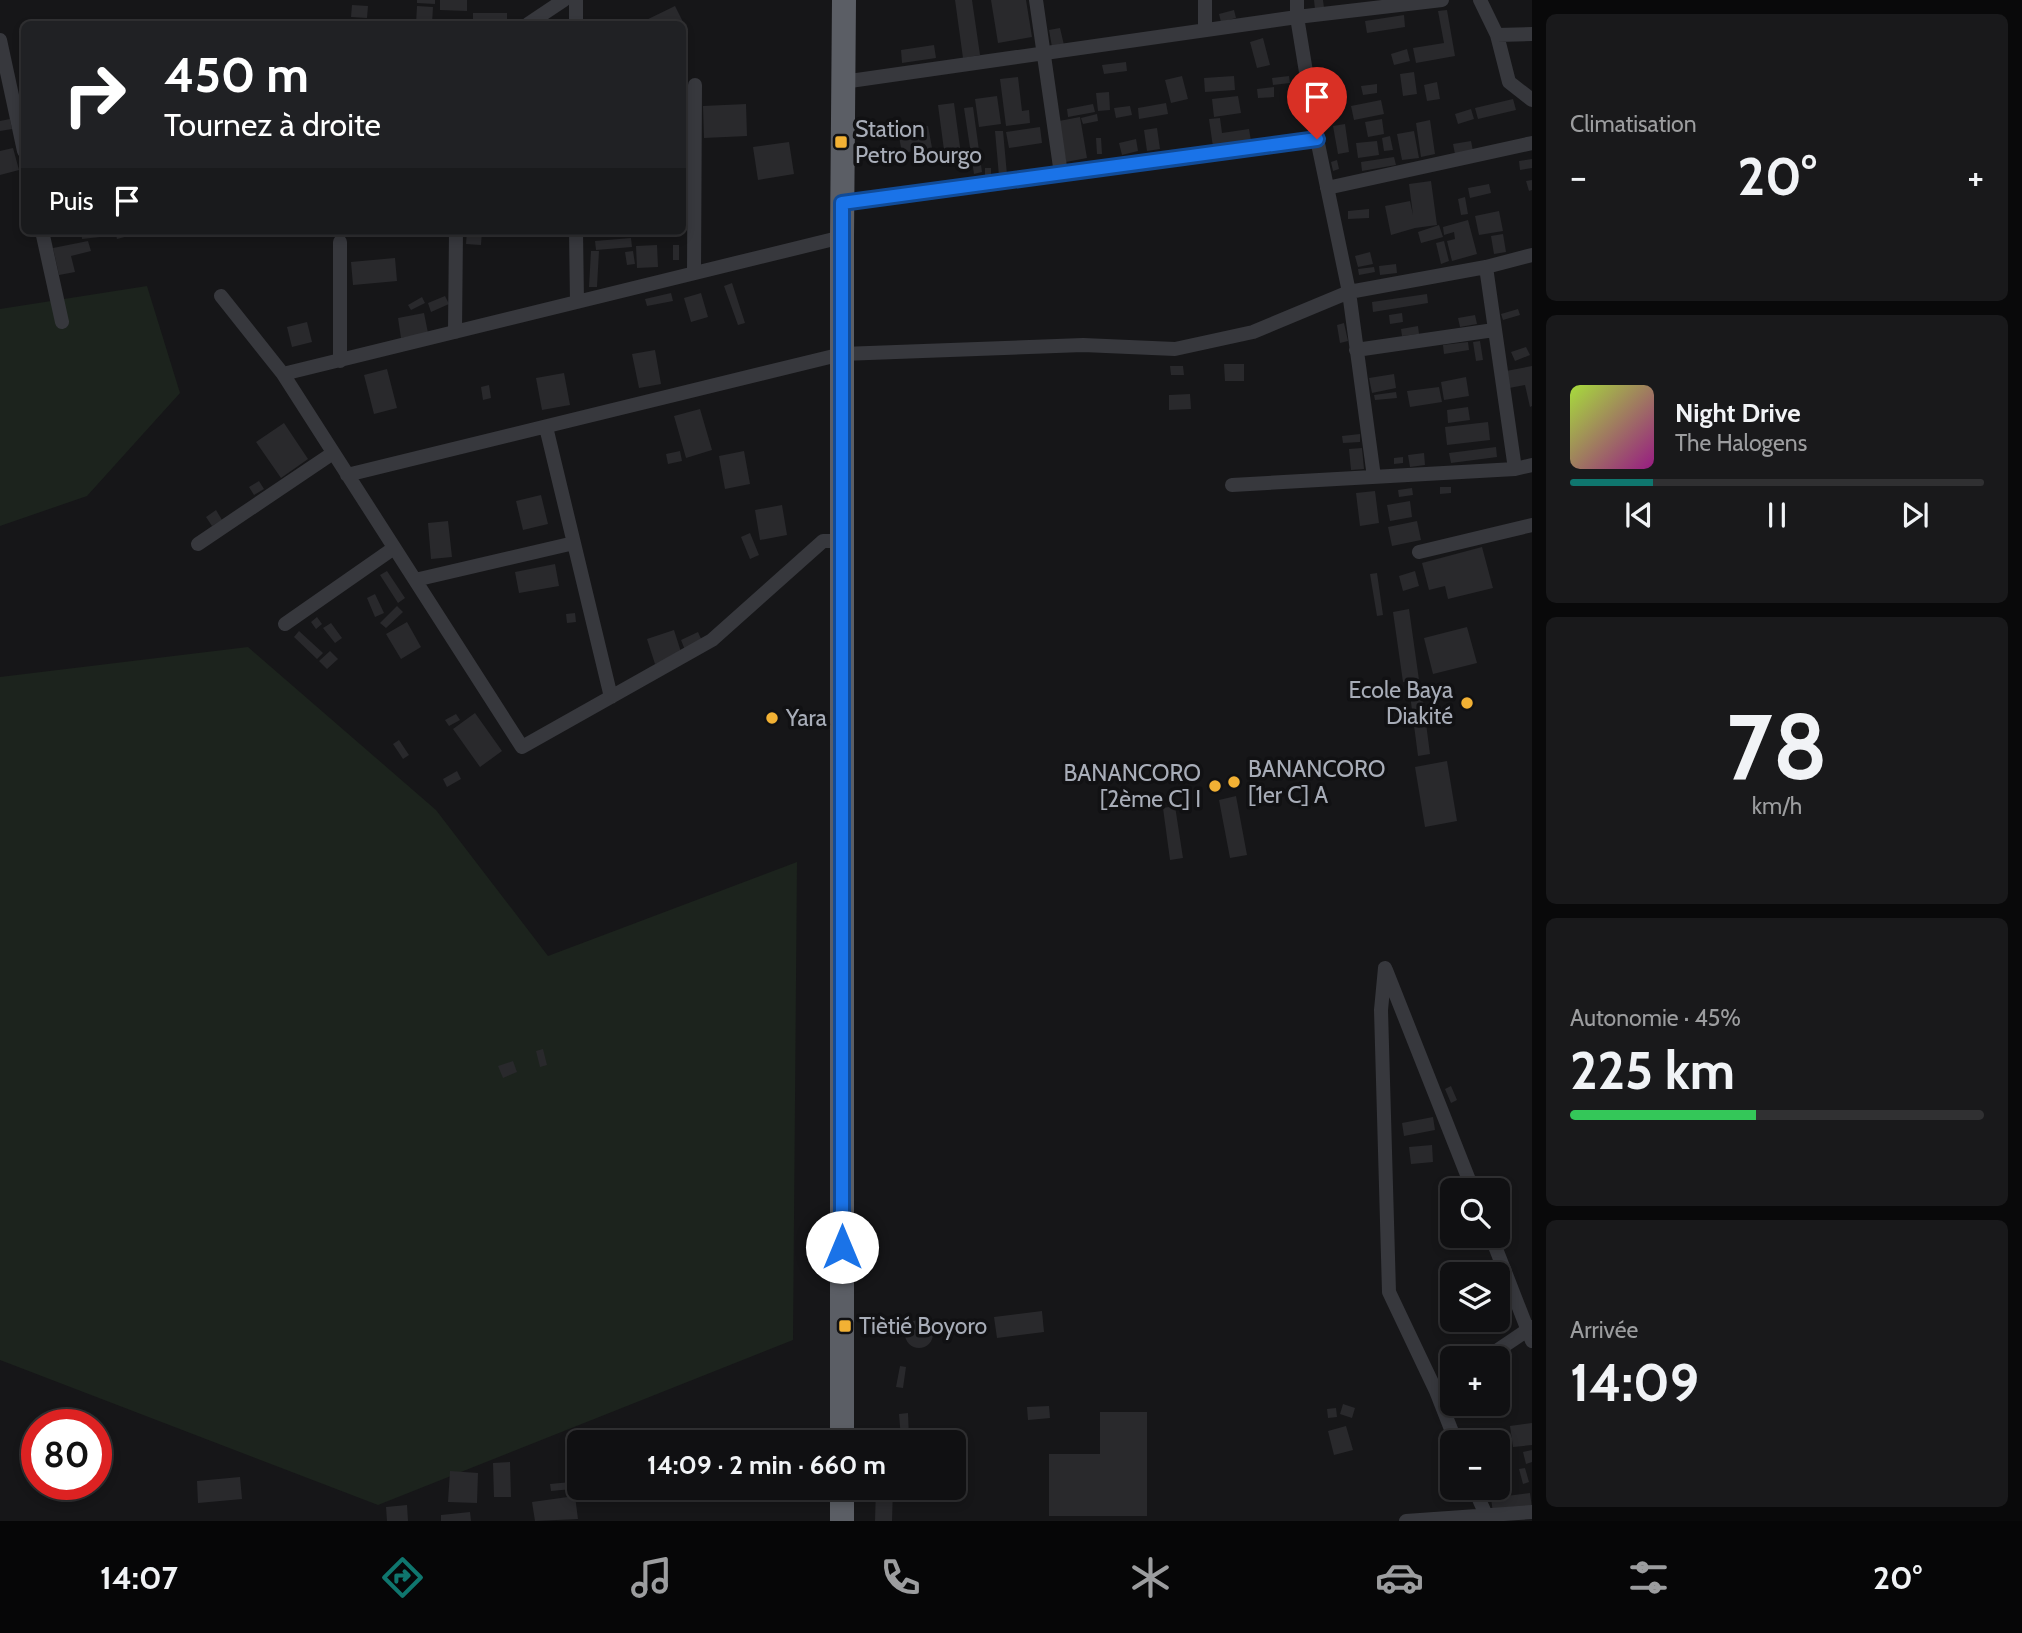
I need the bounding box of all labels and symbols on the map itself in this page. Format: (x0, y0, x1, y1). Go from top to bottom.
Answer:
pin (1287, 67, 1347, 139)
place label: Station Petro Bourgo (855, 115, 982, 169)
marker: Station Petro Bourgo (833, 134, 849, 150)
place label: Ecole Baya Diakité (1349, 676, 1453, 730)
marker: Ecole Baya Diakité (1459, 695, 1475, 711)
place label: Yara (785, 704, 827, 732)
marker: Yara (764, 710, 780, 726)
place label: BANANCORO [1er C] A (1248, 755, 1386, 809)
place label: BANANCORO [2ème C] I (1063, 759, 1201, 813)
marker: BANANCORO [1er C] A (1226, 774, 1242, 790)
marker: BANANCORO [2ème C] I (1207, 778, 1223, 794)
position arrow (805, 1210, 879, 1284)
place label: Tiètié Boyoro (859, 1312, 987, 1340)
marker: Tiètié Boyoro (837, 1318, 853, 1334)
speed limit sign: 80 (21, 1409, 112, 1500)

